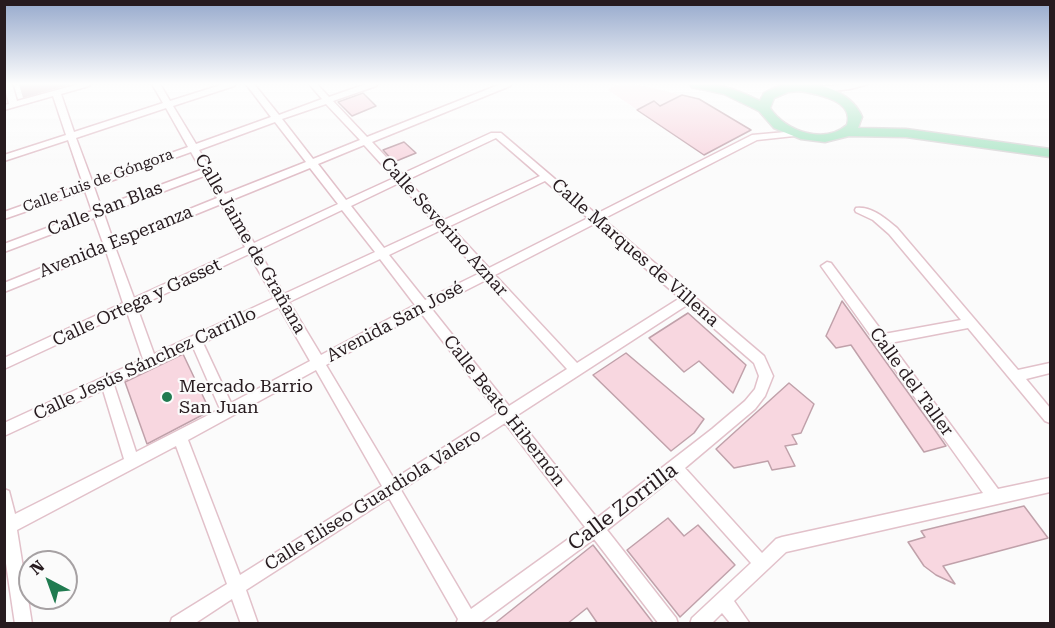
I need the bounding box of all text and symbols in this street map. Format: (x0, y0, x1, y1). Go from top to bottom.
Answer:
street label: Calle Luis de Góngora (20, 145, 176, 217)
street label: Calle Jaime de Grañana (190, 150, 310, 338)
street label: Calle Severino Aznar (376, 153, 512, 301)
street label: Calle Marques de Villena (547, 174, 723, 332)
street label: Calle San Blas (44, 177, 166, 241)
street label: Avenida Esperanza (36, 201, 196, 283)
street label: Calle Ortega y Gasset (49, 254, 225, 352)
street label: Avenida San José (323, 277, 467, 367)
street label: Calle Jesús Sánchez Carrillo (30, 303, 260, 425)
street label: Calle del Taller (864, 324, 958, 440)
street label: Calle Beato Hibernón (438, 331, 570, 491)
place label: Mercado Barrio San Juan (179, 376, 313, 418)
marker: Mercado Barrio San Juan (160, 390, 174, 404)
street label: Calle Eliseo Guardiola Valero (261, 424, 485, 576)
street label: Calle Zorrilla (563, 458, 683, 556)
north arrow (18, 550, 78, 610)
text: N (26, 556, 48, 579)

